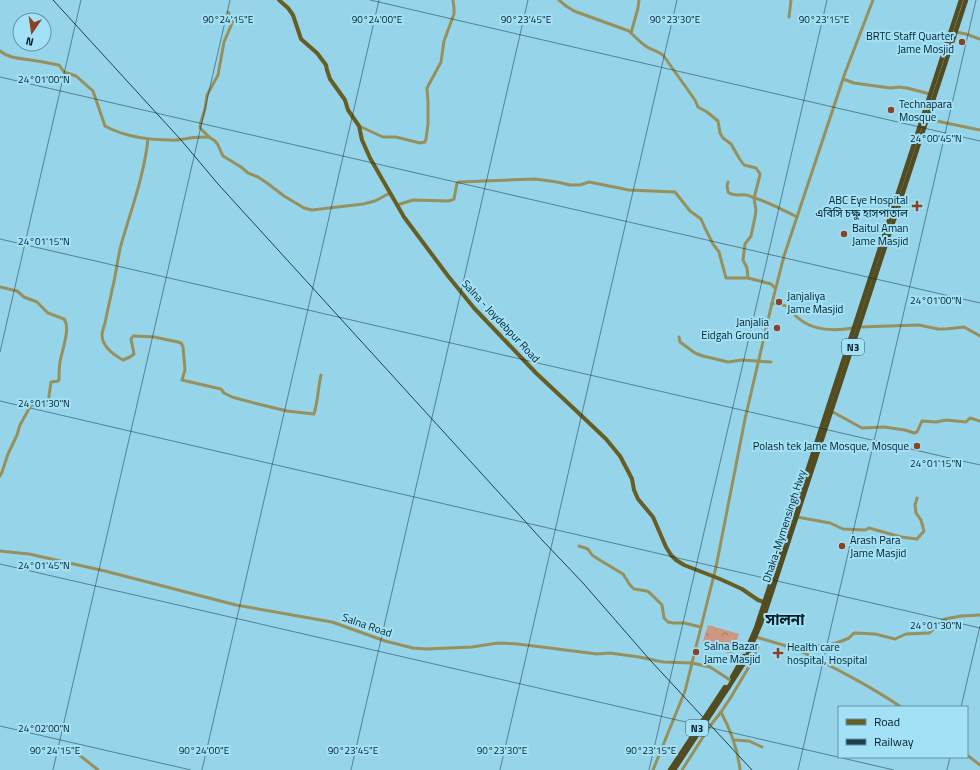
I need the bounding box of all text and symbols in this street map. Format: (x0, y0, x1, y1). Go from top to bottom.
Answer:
north arrow (12, 12, 52, 52)
text: 90°24'15"E (203, 12, 254, 27)
text: 90°24'00"E (352, 12, 403, 27)
text: 90°23'45"E (501, 12, 552, 27)
text: 90°23'30"E (650, 12, 701, 27)
text: 90°23'15"E (799, 12, 850, 27)
place label: BRTC Staff Quarter Jame Mosjid (866, 28, 954, 57)
text: N (24, 33, 35, 50)
marker: BRTC Staff Quarter Jame Mosjid (957, 37, 967, 47)
text: 24°01'00"N (18, 72, 70, 87)
place label: Technapara Mosque (899, 96, 953, 125)
marker: Technapara Mosque (886, 105, 896, 115)
text: 24°00'45"N (910, 131, 962, 146)
place label: ABC Eye Hospital এবিসি চক্ষু হাসপাতাল (815, 192, 909, 221)
marker: ABC Eye Hospital এবিসি চক্ষু হাসপাতাল (911, 200, 923, 212)
place label: Baitul Aman Jame Masjid (852, 220, 909, 249)
marker: Baitul Aman Jame Masjid (839, 229, 849, 239)
text: 24°01'15"N (18, 234, 70, 249)
street label: Salna - Joydebpur Road (458, 276, 544, 366)
place label: Janjaliya Jame Masjid (787, 288, 844, 317)
text: 24°01'00"N (910, 293, 962, 308)
marker: Janjaliya Jame Masjid (774, 297, 784, 307)
place label: Janjalia Eidgah Ground (701, 314, 769, 343)
marker: Janjalia Eidgah Ground (772, 323, 782, 333)
road number: N3 (842, 339, 864, 355)
text: 24°01'30"N (18, 396, 70, 411)
place label: Polash tek Jame Mosque, Mosque (753, 438, 909, 454)
marker: Polash tek Jame Mosque, Mosque (912, 441, 922, 451)
text: 24°01'15"N (910, 456, 962, 471)
street label: Dhaka-Mymensingh Hwy (758, 467, 810, 585)
place label: Arash Para Jame Masjid (850, 532, 907, 561)
marker: Arash Para Jame Masjid (837, 541, 847, 551)
text: 24°01'45"N (18, 558, 70, 573)
district label: সালনা (765, 608, 805, 631)
street label: Salna Road (340, 609, 394, 641)
text: 24°01'30"N (910, 618, 962, 633)
place label: Salna Bazar Jame Masjid (704, 638, 761, 667)
place label: Health care hospital, Hospital (787, 639, 867, 668)
marker: Salna Bazar Jame Masjid (691, 647, 701, 657)
marker: Health care hospital, Hospital (772, 647, 784, 659)
legend (838, 706, 968, 758)
text: Road (874, 712, 900, 731)
road number: N3 (686, 720, 708, 736)
text: 24°02'00"N (18, 721, 70, 736)
text: Railway (874, 732, 914, 751)
text: 90°24'15"E (30, 743, 81, 758)
text: 90°24'00"E (179, 743, 230, 758)
text: 90°23'45"E (328, 743, 379, 758)
text: 90°23'30"E (477, 743, 528, 758)
text: 90°23'15"E (626, 743, 677, 758)

